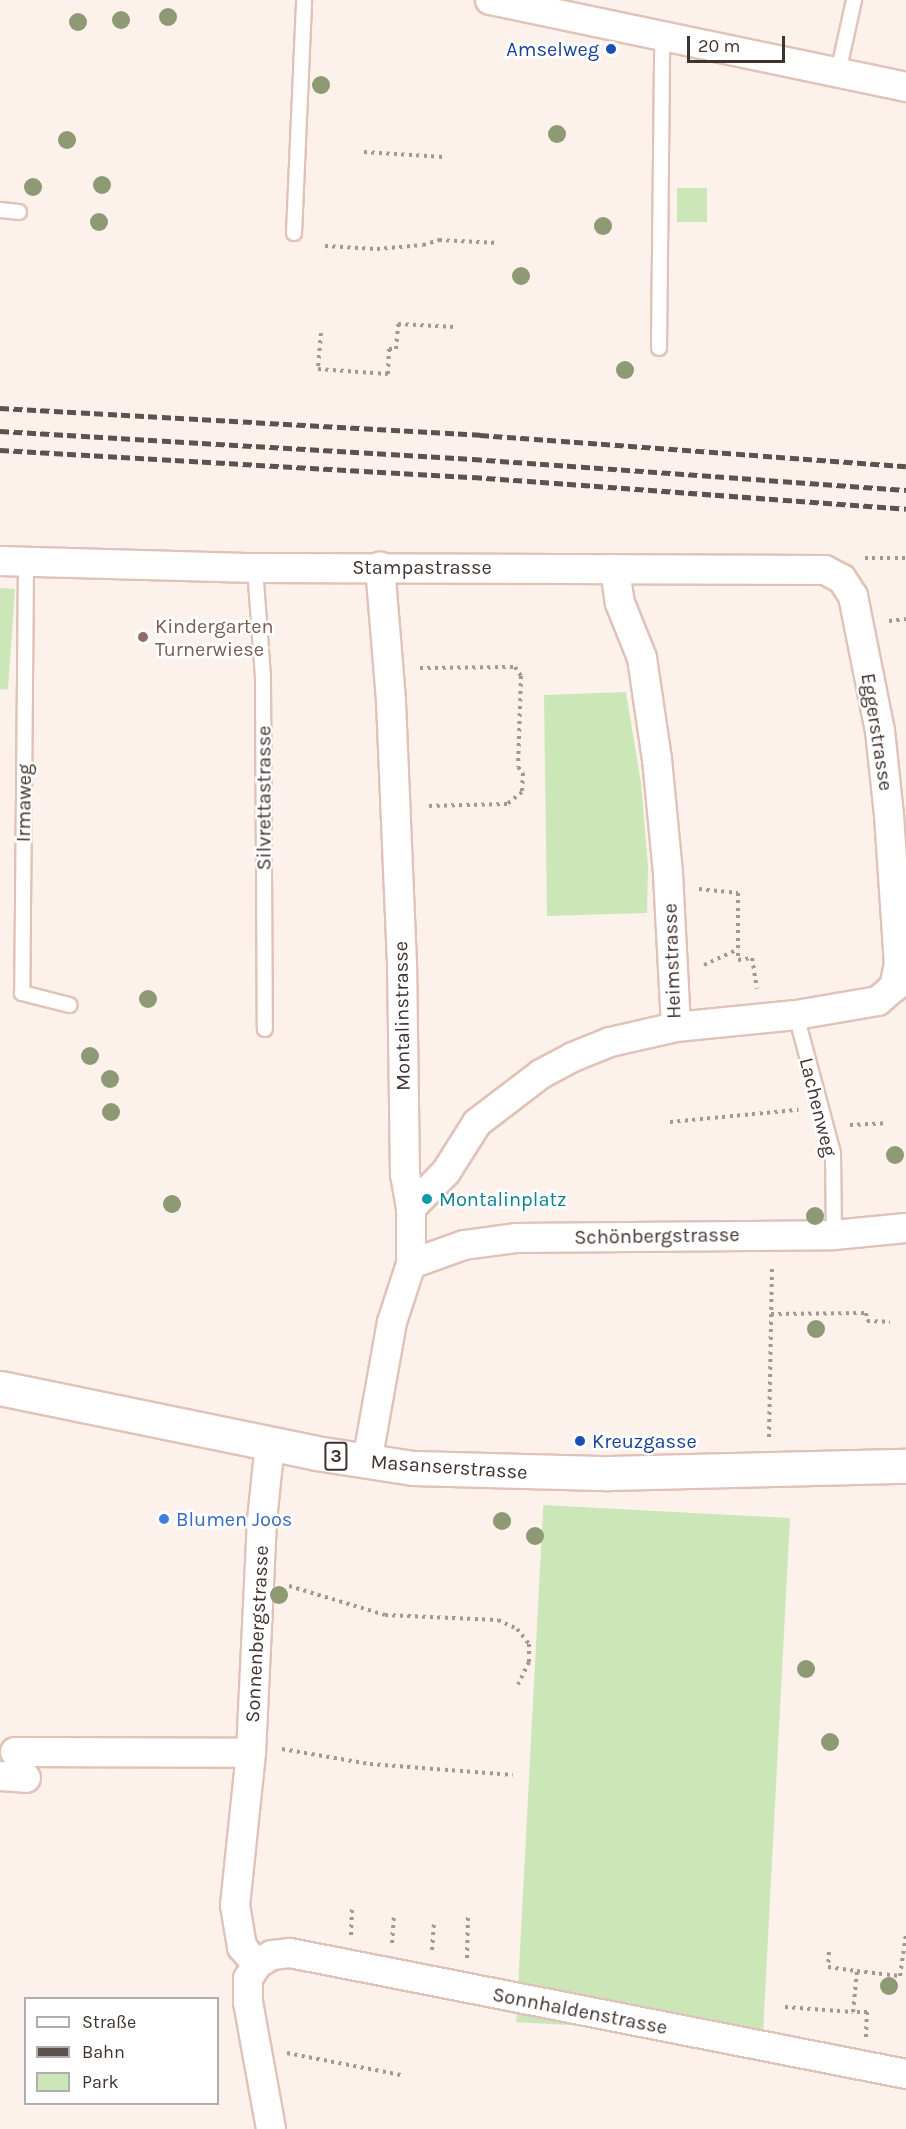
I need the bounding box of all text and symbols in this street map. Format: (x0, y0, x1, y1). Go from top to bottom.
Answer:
scale bar (690, 24, 788, 62)
text: 20 m (698, 35, 740, 57)
place label: Amselweg (506, 37, 599, 61)
marker: Amselweg (604, 42, 618, 56)
street label: Stampastrasse (352, 555, 492, 579)
place label: Kindergarten Turnerwiese (155, 614, 274, 661)
marker: Kindergarten Turnerwiese (136, 630, 150, 644)
street label: Eggerstrasse (856, 671, 898, 793)
street label: Silvrettastrasse (252, 726, 276, 870)
street label: Irmaweg (11, 763, 37, 843)
street label: Heimstrasse (658, 903, 686, 1019)
street label: Montalinstrasse (389, 941, 415, 1091)
street label: Lachenweg (794, 1055, 842, 1159)
place label: Montalinplatz (439, 1187, 566, 1211)
marker: Montalinplatz (420, 1192, 434, 1206)
street label: Schönbergstrasse (574, 1223, 740, 1249)
place label: Kreuzgasse (592, 1429, 697, 1453)
marker: Kreuzgasse (573, 1434, 587, 1448)
road number: 3 (324, 1441, 348, 1471)
street label: Masanserstrasse (370, 1450, 528, 1484)
place label: Blumen Joos (176, 1507, 292, 1531)
marker: Blumen Joos (157, 1512, 171, 1526)
street label: Sonnenbergstrasse (240, 1545, 274, 1723)
street label: Sonnhaldenstrasse (491, 1982, 669, 2040)
legend (24, 1997, 219, 2105)
text: Straße (82, 2011, 136, 2033)
text: Bahn (82, 2041, 125, 2063)
text: Park (82, 2071, 119, 2093)

